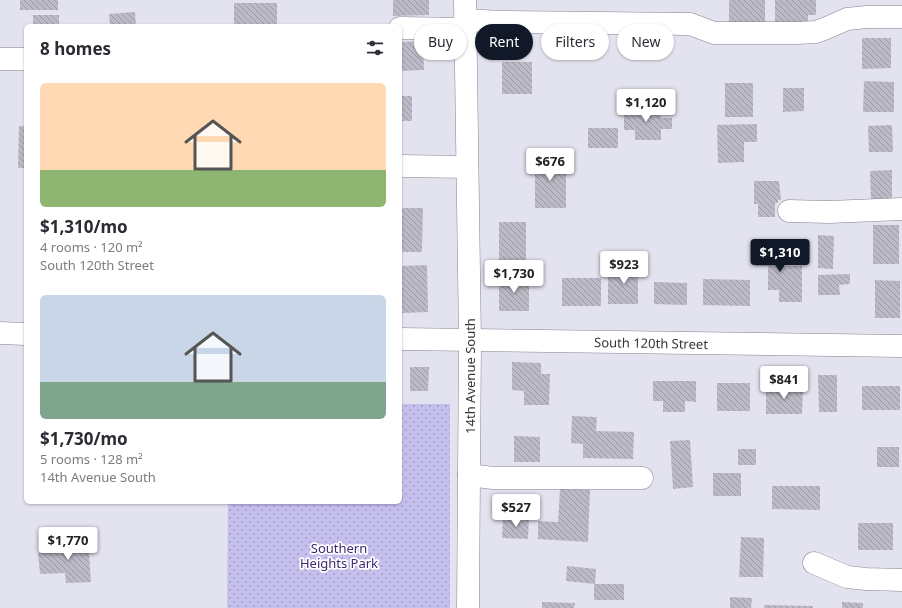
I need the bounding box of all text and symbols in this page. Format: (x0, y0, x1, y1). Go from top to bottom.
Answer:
chip: Buy (414, 24, 467, 60)
chip: Rent (475, 24, 533, 60)
chip: Filters (541, 24, 609, 60)
chip: New (617, 24, 674, 60)
text: 8 homes (40, 37, 111, 60)
icon: filters (364, 37, 386, 59)
pin: $1,120 (613, 89, 679, 123)
text: $1,120 (626, 93, 666, 111)
icon: home (177, 109, 249, 181)
pin: $676 (526, 148, 574, 182)
text: $676 (535, 152, 565, 170)
text: $1,310/mo (40, 215, 128, 238)
text: 4 rooms · 120 m² (40, 238, 143, 256)
pin: $1,310 (747, 239, 813, 273)
text: $1,310 (760, 243, 800, 261)
pin: $923 (600, 251, 648, 285)
text: $923 (609, 255, 639, 273)
text: South 120th Street (40, 256, 154, 274)
pin: $1,730 (481, 260, 547, 294)
text: $1,730 (494, 264, 534, 282)
street label: 14th Avenue South (461, 318, 479, 434)
icon: home (177, 321, 249, 393)
street label: South 120th Street (594, 333, 708, 353)
pin: $841 (760, 366, 808, 400)
text: $841 (769, 370, 799, 388)
text: $1,730/mo (40, 427, 128, 450)
text: 5 rooms · 128 m² (40, 450, 143, 468)
text: 14th Avenue South (40, 468, 156, 486)
pin: $527 (492, 494, 540, 528)
text: $527 (501, 498, 531, 516)
pin: $1,770 (35, 527, 101, 561)
text: $1,770 (48, 531, 88, 549)
park label: Southern Heights Park (300, 539, 378, 572)

